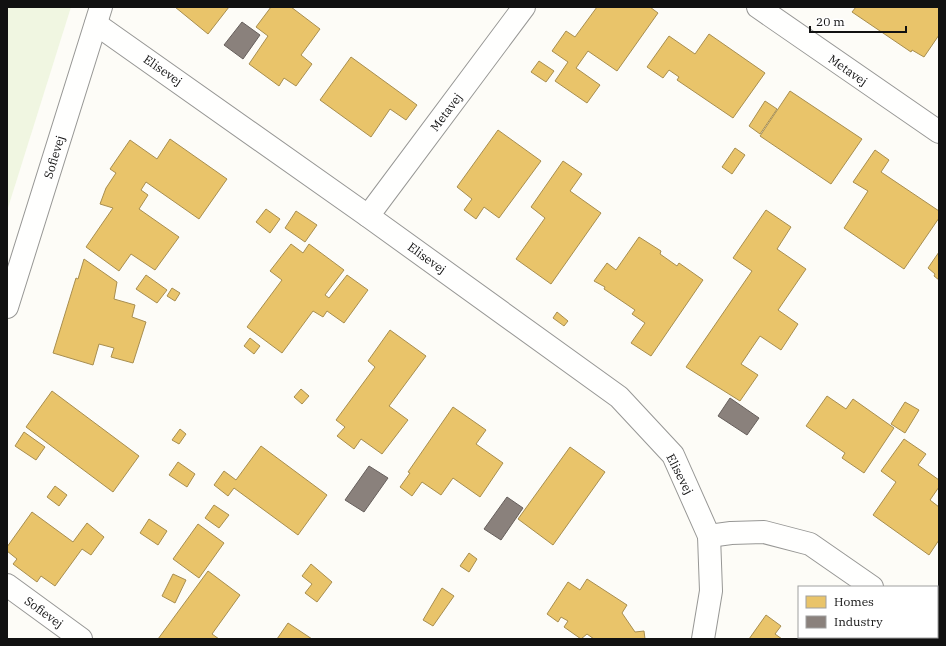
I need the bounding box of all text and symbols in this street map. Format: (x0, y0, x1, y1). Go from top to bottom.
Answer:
scale bar (810, 8, 906, 34)
text: 20 m (816, 14, 845, 29)
street label: Elisevej (141, 51, 185, 89)
street label: Metavej (826, 51, 870, 89)
street label: Metavej (427, 90, 465, 134)
street label: Sofievej (40, 134, 68, 180)
street label: Elisevej (405, 239, 449, 277)
street label: Elisevej (663, 451, 697, 497)
legend (798, 586, 938, 638)
street label: Sofievej (22, 593, 66, 631)
text: Homes (834, 594, 874, 609)
text: Industry (834, 614, 883, 629)

